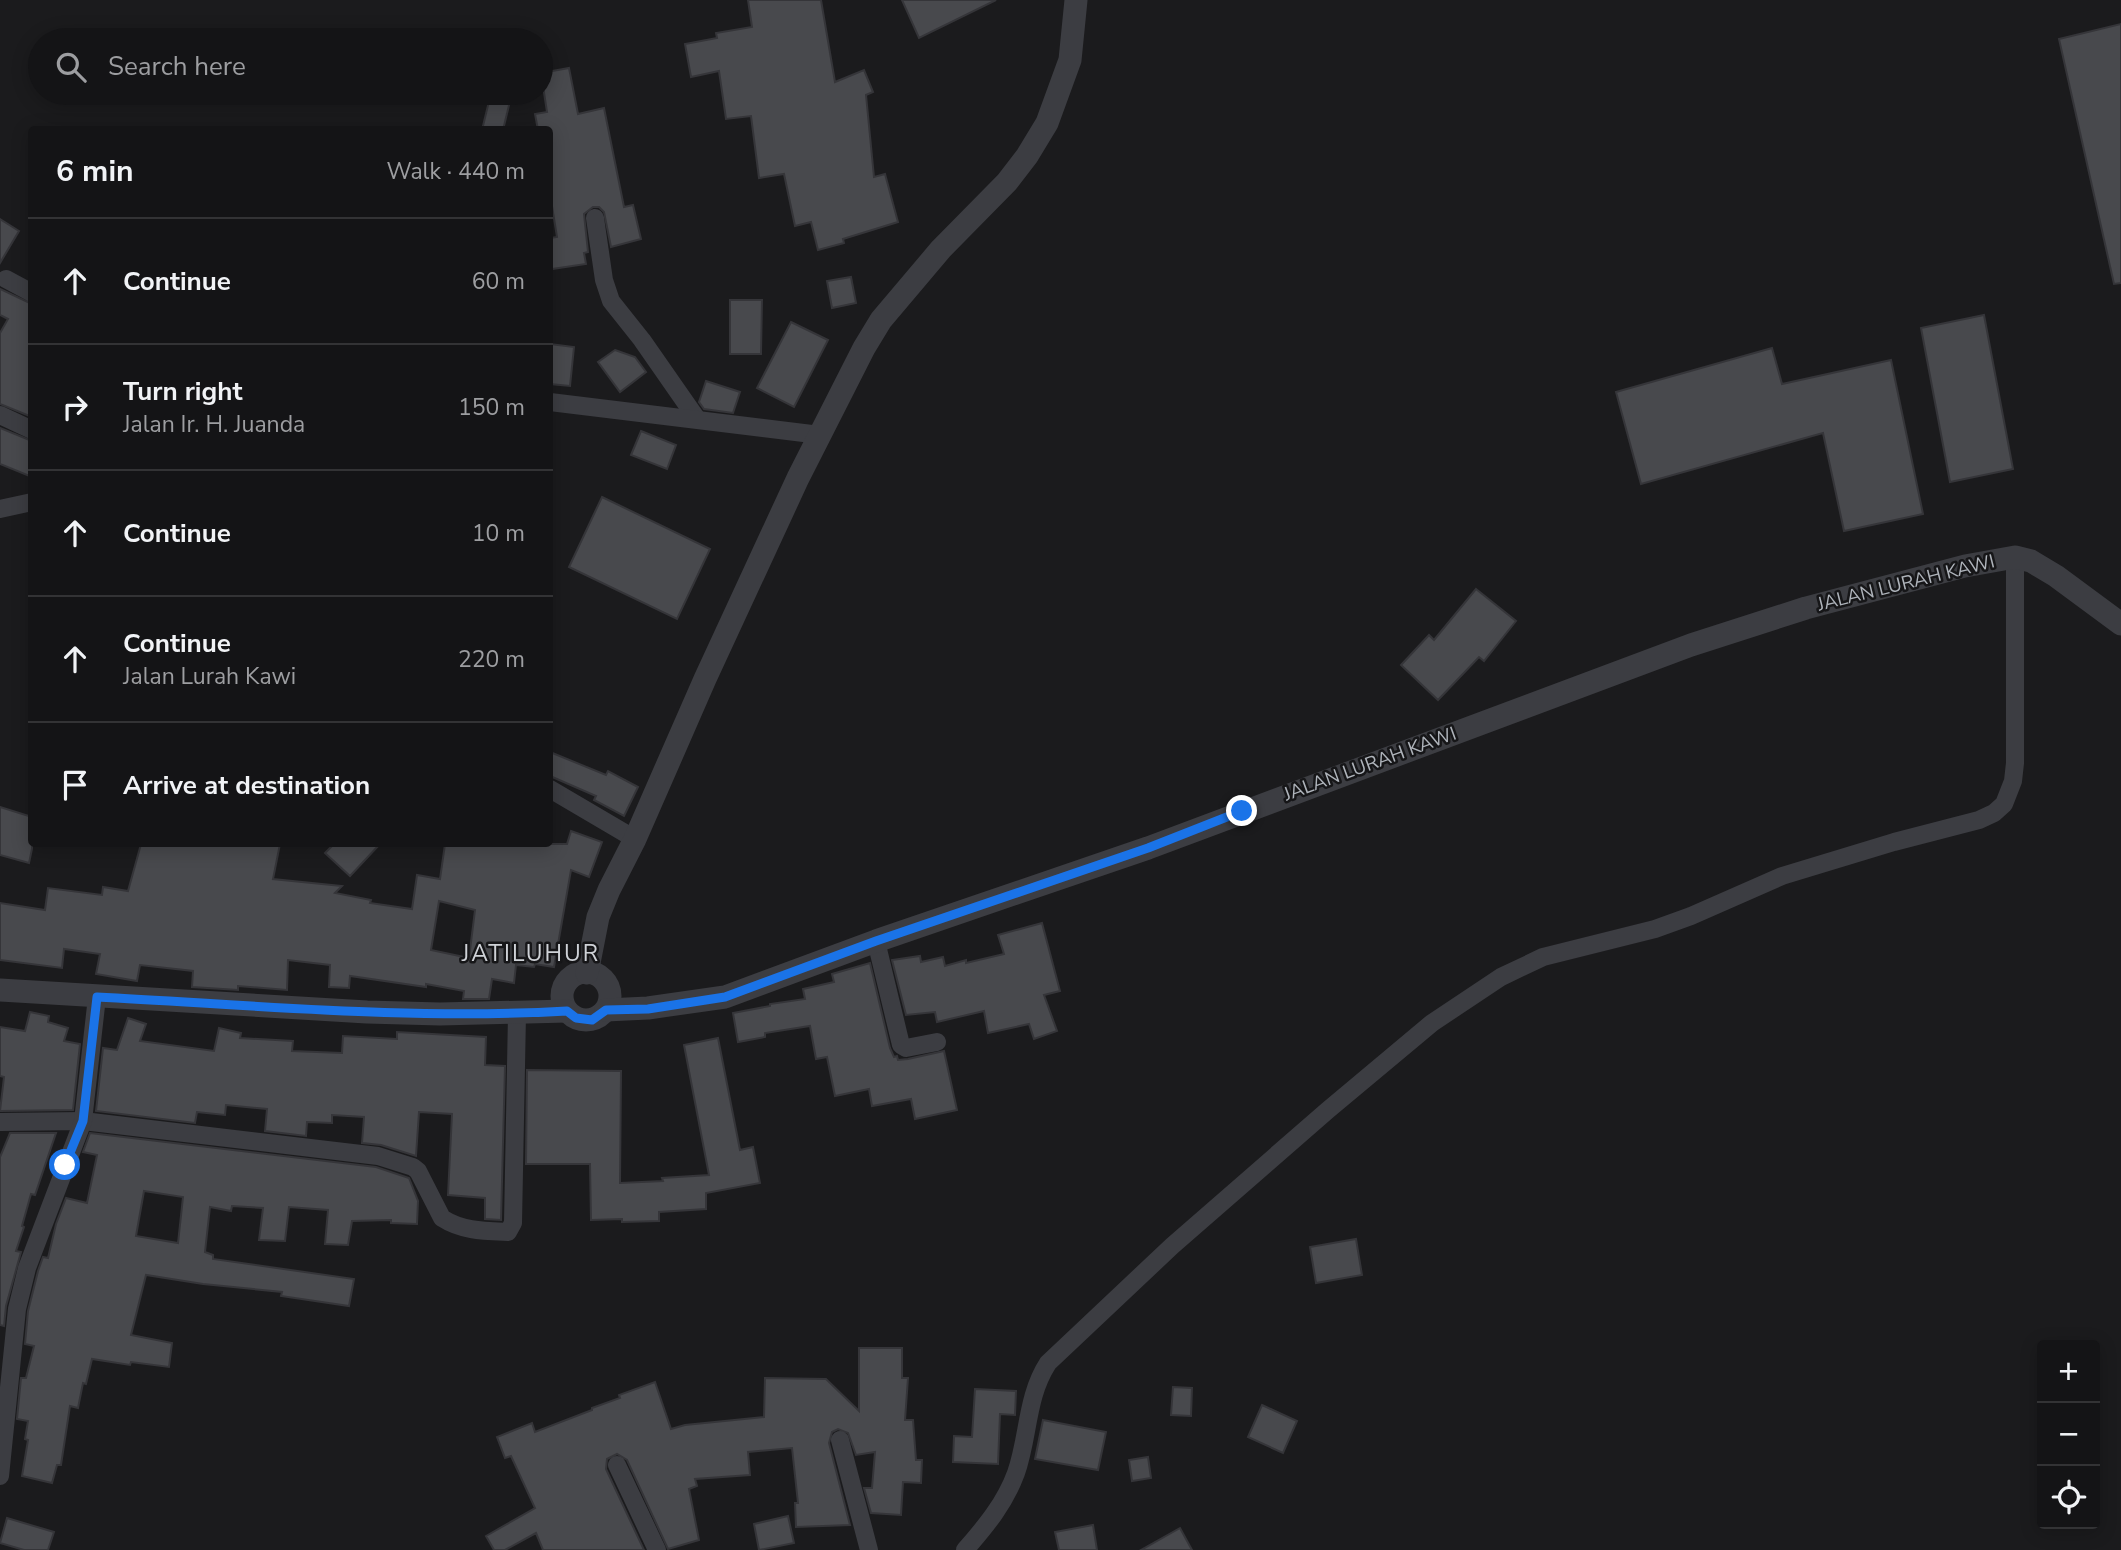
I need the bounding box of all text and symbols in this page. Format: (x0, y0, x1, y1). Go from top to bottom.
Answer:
search box (28, 28, 553, 105)
icon: search (52, 48, 90, 86)
text: Search here (108, 49, 246, 84)
text: 6 min (56, 151, 134, 192)
text: Walk · 440 m (386, 156, 525, 187)
icon: ahead (56, 262, 94, 300)
text: Continue (123, 264, 231, 299)
text: 60 m (472, 266, 525, 297)
text: Turn right (123, 374, 242, 409)
icon: right (56, 388, 94, 426)
text: 150 m (458, 392, 525, 423)
text: Jalan Ir. H. Juanda (123, 409, 305, 440)
icon: ahead (56, 514, 94, 552)
text: Continue (123, 516, 231, 551)
text: 10 m (472, 518, 525, 549)
street label: JALAN LURAH KAWI (1814, 548, 1997, 618)
text: Continue (123, 626, 231, 661)
icon: ahead (56, 640, 94, 678)
text: 220 m (458, 644, 525, 675)
text: Jalan Lurah Kawi (123, 661, 296, 692)
street label: JALAN LURAH KAWI (1279, 721, 1460, 808)
icon: arrive (56, 766, 94, 804)
text: Arrive at destination (123, 768, 370, 803)
route end (1226, 795, 1257, 826)
district label: JATILUHUR (461, 938, 600, 969)
route start (49, 1149, 80, 1180)
map controls (2037, 1340, 2100, 1529)
button: + (2037, 1340, 2100, 1403)
button: − (2037, 1403, 2100, 1466)
button: locate (2037, 1466, 2100, 1529)

